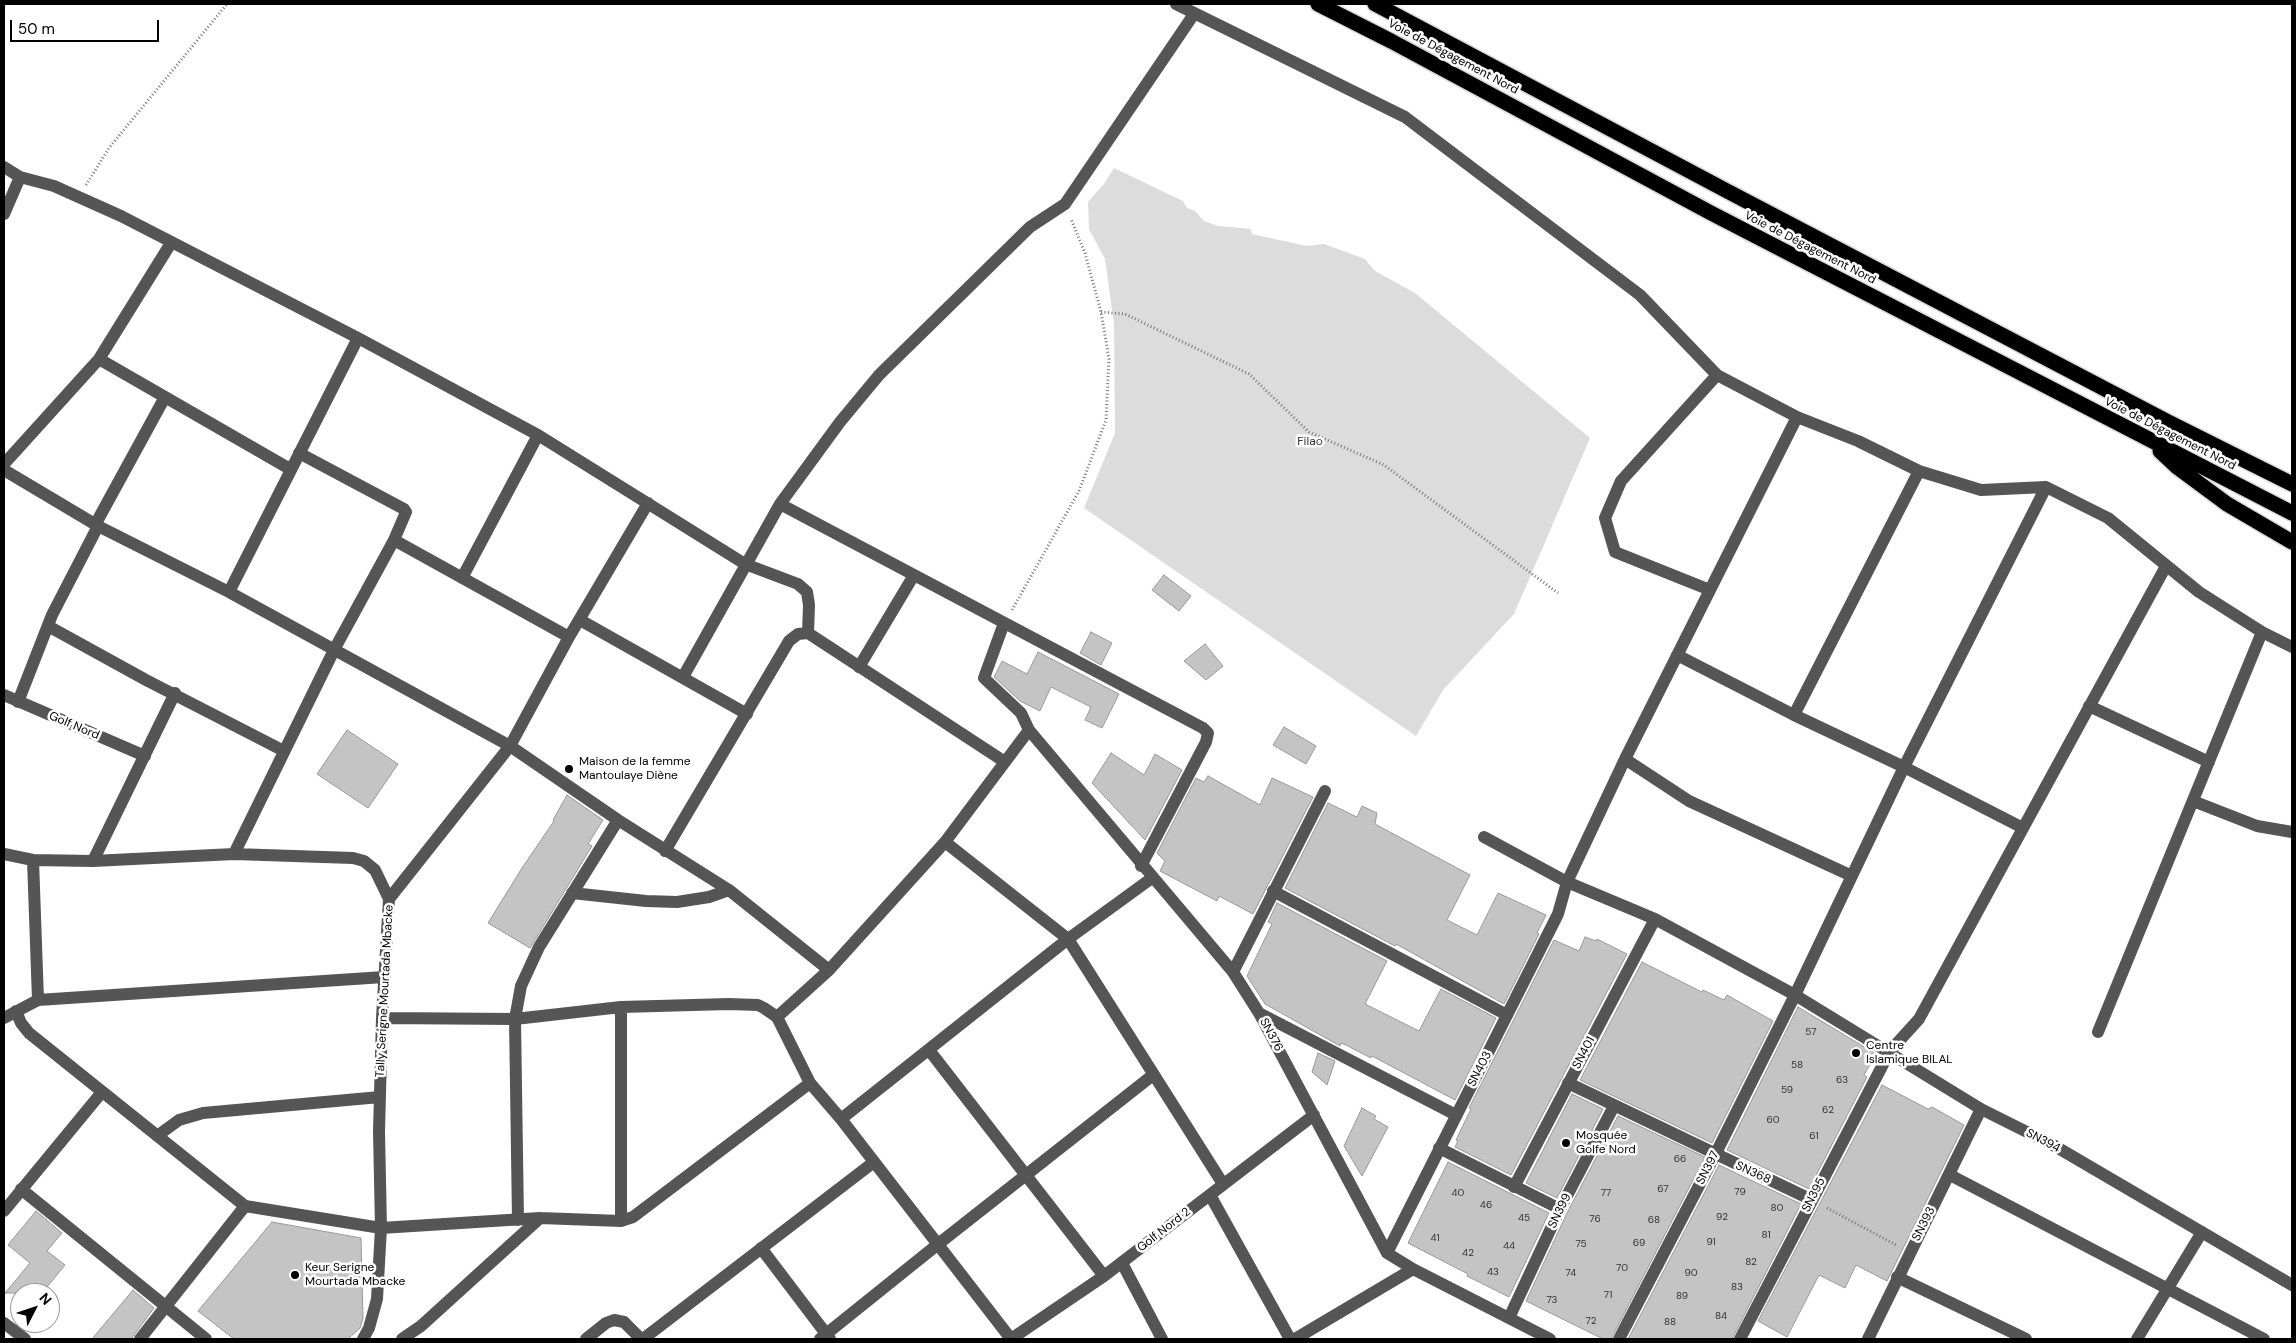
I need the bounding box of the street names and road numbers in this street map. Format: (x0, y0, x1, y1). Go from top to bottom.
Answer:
street label: Voie de Dégagement Nord (1385, 16, 1521, 98)
street label: Voie de Dégagement Nord (1742, 208, 1878, 288)
street label: Voie de Dégagement Nord (2102, 394, 2238, 474)
street label: Golf Nord (47, 709, 101, 743)
street label: Tally Serigne Mourtada Mbacke (373, 904, 397, 1078)
street label: SN376 (1256, 1016, 1286, 1054)
street label: SN401 (1570, 1034, 1598, 1072)
street label: SN403 (1465, 1049, 1495, 1089)
street label: SN394 (2023, 1126, 2063, 1156)
street label: SN397 (1693, 1149, 1723, 1187)
street label: SN368 (1733, 1159, 1773, 1187)
street label: SN395 (1799, 1175, 1829, 1215)
street label: SN399 (1545, 1191, 1575, 1231)
street label: Golf Nord 2 (1135, 1205, 1193, 1255)
street label: SN393 (1909, 1205, 1939, 1243)

